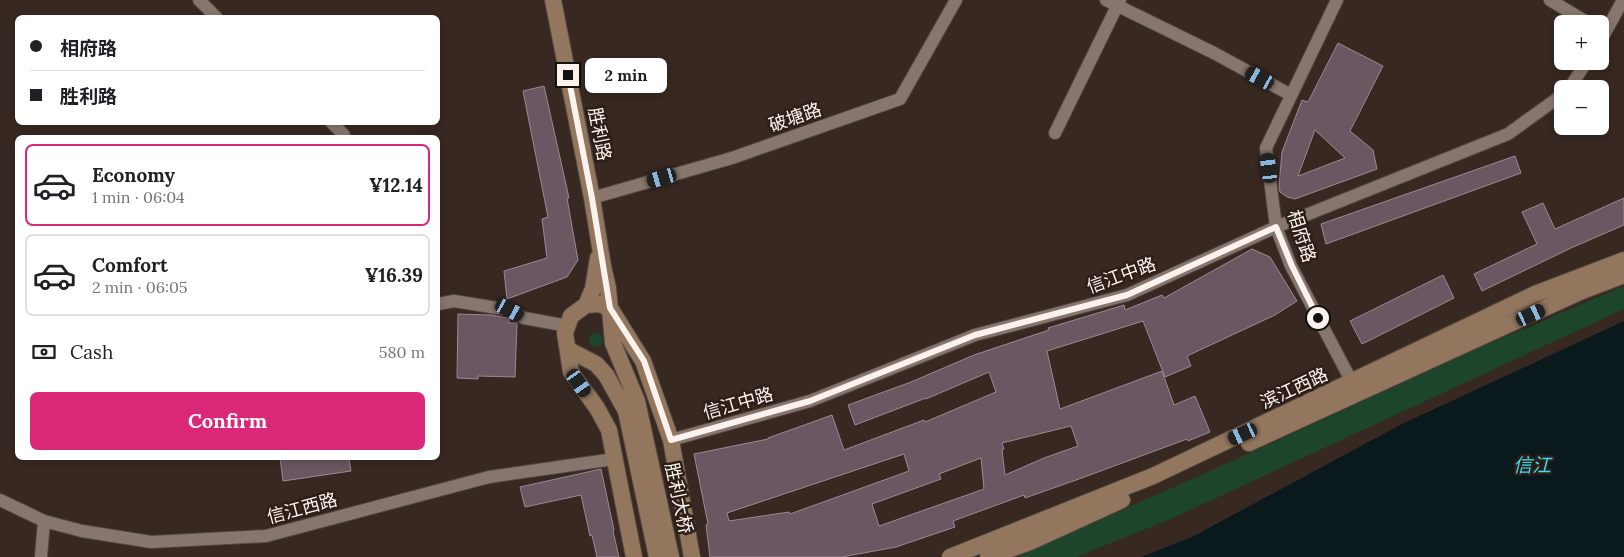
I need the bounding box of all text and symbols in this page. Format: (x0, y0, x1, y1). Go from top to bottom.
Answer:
map controls (1554, 15, 1609, 135)
button: + (1554, 15, 1609, 70)
text: 相府路 (60, 36, 117, 60)
callout: 2 min (586, 58, 668, 92)
route end (557, 64, 579, 86)
car (1243, 64, 1276, 92)
text: 2 min (605, 65, 647, 85)
button: − (1554, 80, 1609, 135)
text: 胜利路 (60, 84, 117, 108)
street label: 破塘路 (766, 97, 824, 137)
street label: 胜利路 (584, 105, 616, 163)
car (1259, 152, 1278, 184)
icon: car (32, 163, 77, 208)
text: Economy (92, 163, 175, 187)
car (645, 167, 678, 189)
text: ¥12.14 (369, 173, 423, 197)
text: 1 min · 06:04 (92, 187, 185, 207)
street label: 相府路 (1283, 207, 1321, 265)
street label: 信江中路 (1083, 252, 1159, 298)
icon: car (32, 253, 77, 298)
text: Comfort (92, 253, 168, 277)
text: ¥16.39 (365, 263, 423, 287)
text: 2 min · 06:05 (92, 277, 188, 297)
car (493, 296, 526, 324)
car (1514, 302, 1547, 328)
route start (1307, 307, 1329, 329)
icon: cash (30, 338, 58, 366)
text: Cash (70, 340, 113, 364)
text: 580 m (379, 342, 425, 362)
street label: 滨江西路 (1257, 362, 1331, 414)
car (564, 366, 593, 400)
street label: 信江中路 (700, 382, 776, 424)
button: Confirm (30, 392, 425, 450)
car (1226, 421, 1259, 447)
water label: 信江 (1513, 453, 1553, 477)
street label: 胜利大桥 (660, 460, 698, 536)
street label: 信江西路 (264, 488, 340, 528)

